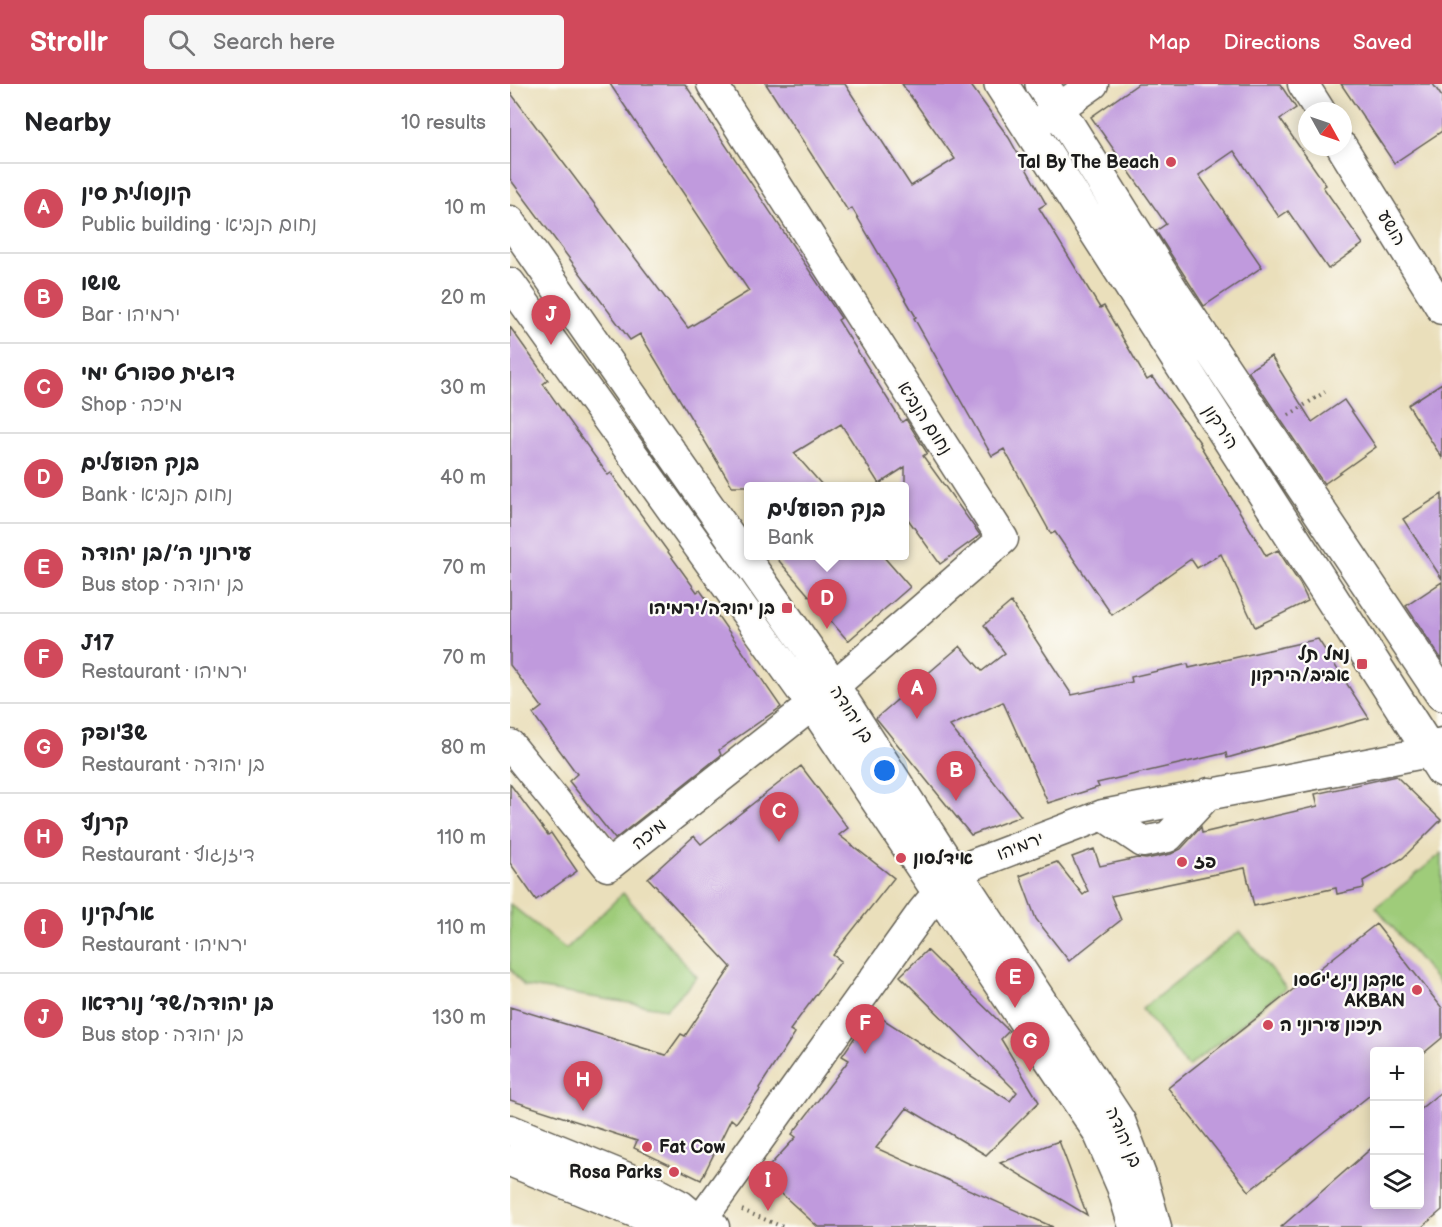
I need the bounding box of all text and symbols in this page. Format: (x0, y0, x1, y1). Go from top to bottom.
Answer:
search box (144, 15, 564, 69)
text: Strollr (30, 26, 108, 59)
icon: search (165, 26, 198, 59)
text: Search here (213, 29, 335, 56)
text: Map (1148, 30, 1191, 55)
text: Directions (1224, 30, 1320, 55)
text: Saved (1353, 30, 1412, 55)
north arrow (1298, 102, 1352, 156)
text: Nearby (24, 108, 111, 139)
text: 10 results (401, 111, 486, 135)
place label: Tal By The Beach (1017, 152, 1159, 173)
marker: Tal By The Beach (1164, 155, 1178, 169)
text: קונסולית סין (81, 180, 192, 207)
text: A (37, 196, 50, 220)
text: 10 m (445, 196, 486, 220)
street label: הושע (1373, 207, 1410, 250)
text: Public building · נחום הנביא (81, 213, 317, 237)
text: שושו (81, 270, 121, 297)
text: B (36, 286, 51, 310)
text: 20 m (441, 286, 486, 310)
pin: J (532, 296, 570, 345)
text: Bar · ירמיהו (81, 303, 180, 327)
text: דוגית ספורט ימי (81, 360, 235, 387)
text: C (36, 376, 51, 400)
text: 30 m (440, 376, 486, 400)
street label: נחום הנביא (893, 378, 956, 459)
text: Shop · מיכה (81, 393, 183, 417)
street label: הירקון (1199, 401, 1243, 453)
text: בנק הפועלים (81, 450, 200, 477)
text: D (37, 466, 50, 490)
text: 40 m (440, 466, 486, 490)
popup (744, 482, 909, 560)
text: Bank · נחום הנביא (81, 483, 233, 507)
text: בנק הפועלים (767, 496, 886, 523)
text: Bank (767, 526, 813, 550)
text: עירוני ה׳/בן יהודה (81, 540, 252, 567)
text: E (37, 556, 50, 580)
text: 70 m (442, 556, 486, 580)
text: Bus stop · בן יהודה (81, 573, 244, 597)
pin: D (808, 580, 846, 629)
place label: בן יהודה/ירמיהו (649, 598, 775, 619)
marker: בן יהודה/ירמיהו (780, 601, 794, 615)
text: J17 (81, 630, 114, 657)
place label: נמל תל אביב/הירקון (1251, 644, 1350, 686)
text: F (37, 646, 50, 670)
text: 70 m (442, 646, 486, 670)
marker: נמל תל אביב/הירקון (1355, 657, 1369, 671)
text: Restaurant · ירמיהו (81, 660, 247, 684)
pin: A (898, 670, 936, 719)
street label: בן יהודה (825, 682, 878, 747)
text: שצ'ופק (81, 720, 147, 747)
text: G (36, 736, 51, 760)
text: 80 m (441, 736, 486, 760)
pin: B (936, 752, 976, 801)
text: Restaurant · בן יהודה (81, 753, 265, 777)
your location (870, 756, 899, 785)
pin: C (760, 792, 798, 842)
text: קרנף (81, 810, 129, 837)
street label: מיכה (628, 814, 671, 854)
text: H (36, 826, 51, 850)
text: 110 m (437, 826, 486, 850)
street label: ירמיהו (994, 828, 1047, 865)
text: Restaurant · דיזנגוף (81, 843, 255, 867)
place label: אידלסון (913, 848, 974, 869)
marker: אידלסון (894, 851, 908, 865)
place label: פז (1194, 852, 1216, 873)
marker: פז (1175, 855, 1189, 869)
text: ארלקינו (81, 900, 155, 927)
text: I (40, 916, 47, 940)
text: 110 m (437, 916, 486, 940)
text: Restaurant · ירמיהו (81, 933, 247, 957)
pin: E (996, 958, 1034, 1008)
place label: אקבן נינג'יטסו AKBAN (1293, 970, 1405, 1012)
marker: אקבן נינג'יטסו AKBAN (1410, 983, 1424, 997)
text: בן יהודה/שד׳ נורדאו (81, 990, 274, 1017)
pin: F (846, 1004, 884, 1054)
text: J (38, 1006, 49, 1030)
text: 130 m (432, 1006, 486, 1030)
place label: תיכון עירוני ה (1280, 1015, 1382, 1036)
marker: תיכון עירוני ה (1261, 1018, 1275, 1032)
pin: G (1010, 1022, 1050, 1072)
text: Bus stop · בן יהודה (81, 1023, 244, 1047)
map controls (1370, 1047, 1424, 1209)
button: + (1370, 1047, 1424, 1101)
pin: H (564, 1062, 602, 1111)
button: − (1370, 1101, 1424, 1155)
street label: בן יהודה (1101, 1104, 1146, 1171)
place label: Fat Cow (659, 1137, 726, 1158)
marker: Fat Cow (640, 1140, 654, 1154)
button: layers (1370, 1155, 1424, 1209)
place label: Rosa Parks (569, 1162, 662, 1183)
pin: I (748, 1162, 788, 1211)
marker: Rosa Parks (667, 1165, 681, 1179)

